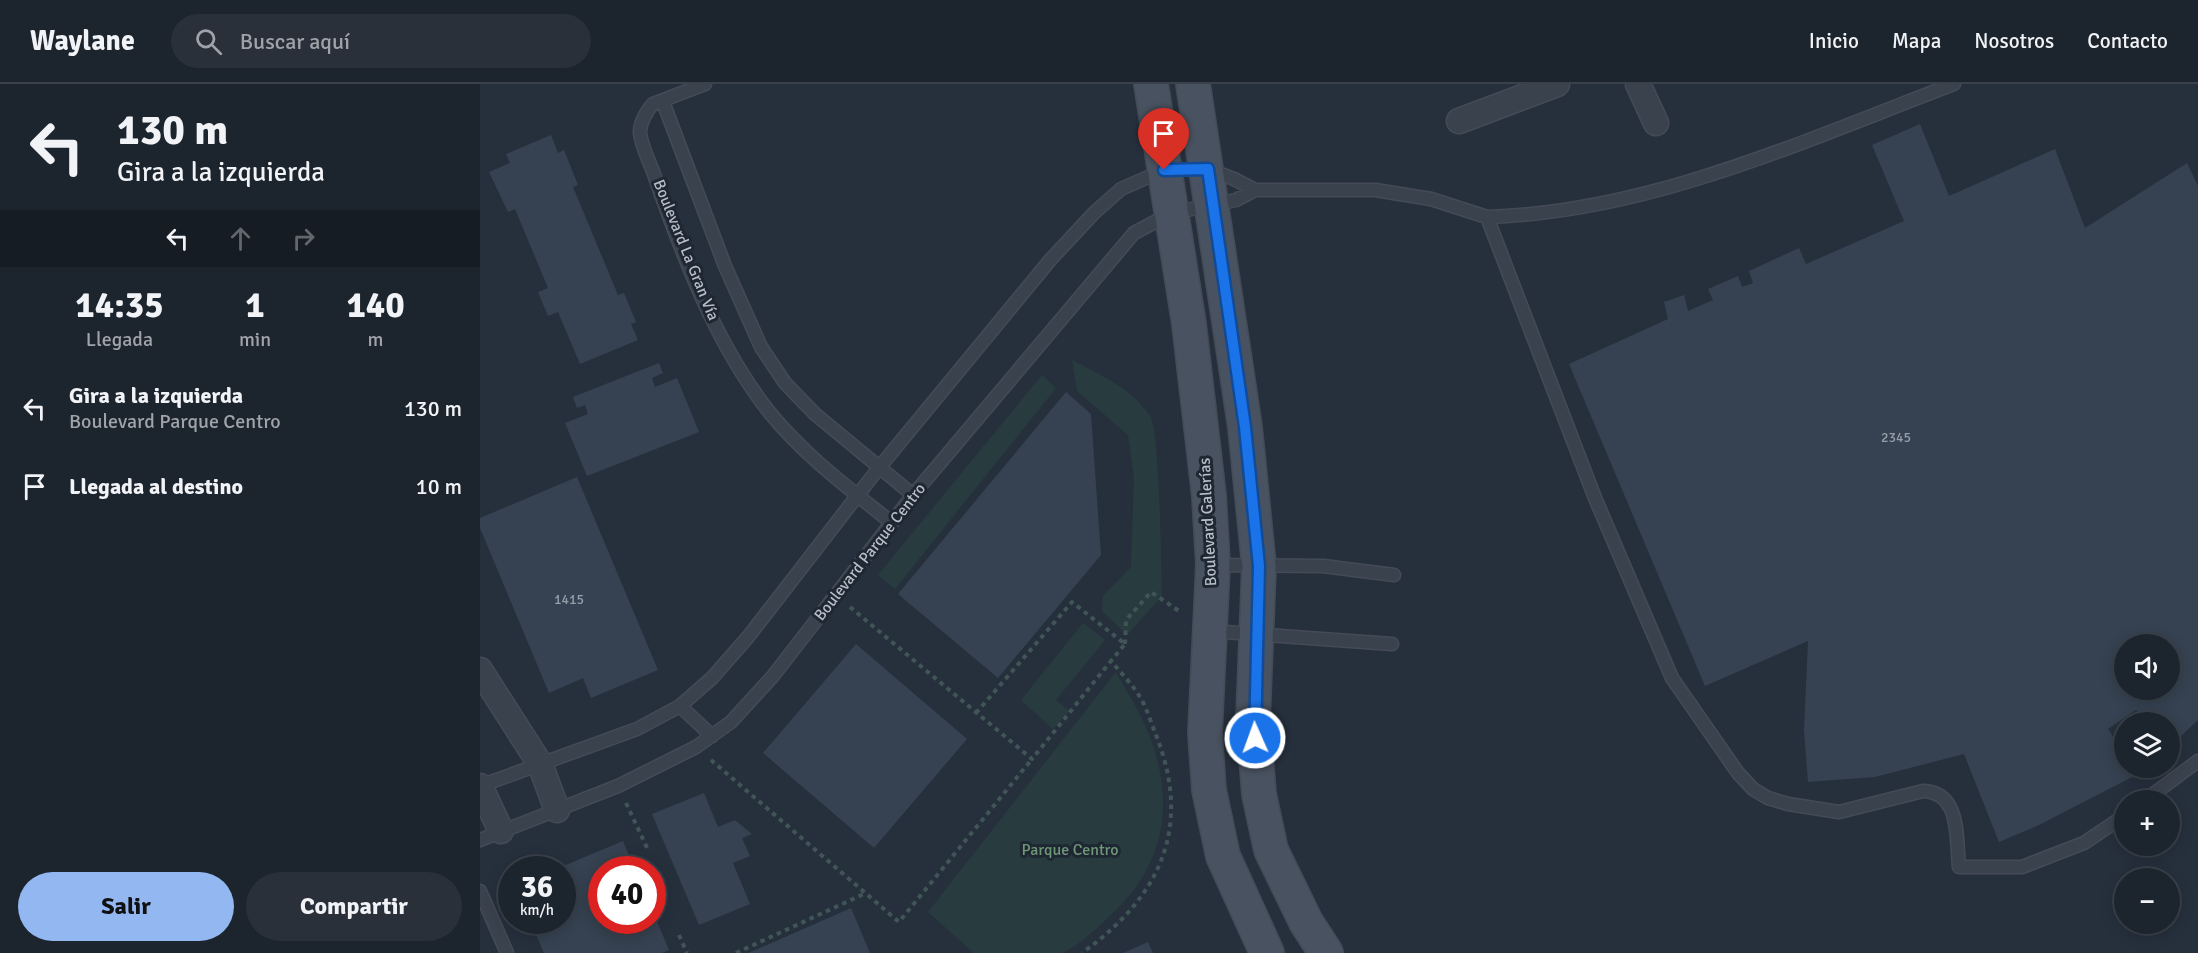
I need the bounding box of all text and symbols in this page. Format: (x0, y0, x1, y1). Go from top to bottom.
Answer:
search box (171, 14, 591, 68)
text: Waylane (30, 24, 135, 58)
icon: search (192, 25, 225, 58)
text: Buscar aquí (240, 28, 350, 55)
text: Inicio (1809, 28, 1859, 54)
text: Mapa (1892, 28, 1941, 54)
text: Nosotros (1974, 28, 2054, 54)
text: Contacto (2087, 28, 2168, 54)
text: 130 m (117, 105, 228, 156)
icon: left (18, 108, 96, 186)
pin (1138, 108, 1189, 170)
icon: arrive (1147, 117, 1180, 150)
text: Gira a la izquierda (117, 156, 325, 189)
street label: Boulevard La Gran Vía (649, 177, 723, 323)
icon: left (161, 222, 194, 255)
icon: ahead (224, 222, 257, 255)
icon: right (287, 222, 320, 255)
text: 14:35 (75, 283, 164, 328)
text: 1 (245, 283, 265, 328)
text: 140 (346, 283, 405, 328)
text: Llegada (86, 327, 153, 352)
text: min (239, 327, 271, 352)
text: m (368, 327, 384, 352)
text: Gira a la izquierda (69, 382, 243, 409)
icon: left (18, 392, 51, 425)
text: 130 m (404, 395, 462, 422)
text: Boulevard Parque Centro (69, 409, 281, 434)
house number: 2345 (1881, 429, 1911, 446)
street label: Boulevard Galerías (1195, 457, 1221, 587)
icon: arrive (18, 470, 51, 503)
text: Llegada al destino (69, 473, 243, 500)
text: 10 m (416, 473, 462, 500)
street label: Boulevard Parque Centro (810, 479, 930, 625)
house number: 1415 (554, 591, 584, 608)
map controls (2114, 634, 2180, 934)
button: sound (2114, 634, 2180, 700)
position arrow (1223, 706, 1287, 770)
button: layers (2114, 712, 2180, 778)
button: + (2114, 790, 2180, 856)
park label: Parque Centro (1021, 840, 1119, 860)
speed limit sign: 40 (588, 856, 666, 934)
button: − (2114, 868, 2180, 934)
text: 36 (521, 869, 553, 906)
button: Salir (18, 872, 234, 941)
button: Compartir (246, 872, 462, 941)
text: km/h (520, 901, 554, 919)

